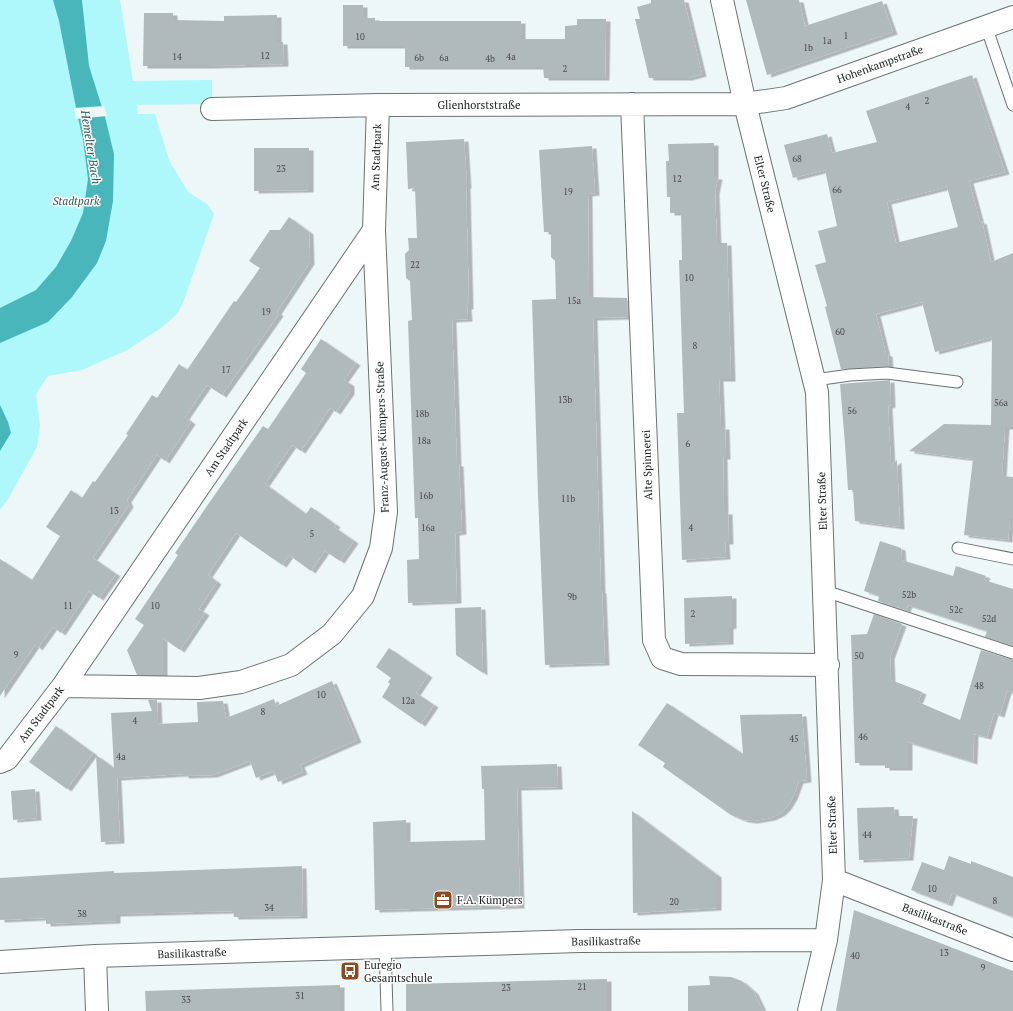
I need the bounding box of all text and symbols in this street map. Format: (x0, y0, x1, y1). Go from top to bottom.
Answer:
house number: 1 (844, 30, 848, 42)
house number: 10 (355, 31, 365, 43)
house number: 1a (822, 35, 832, 47)
house number: 1b (803, 42, 813, 54)
street label: Hohenkampstraße (835, 42, 925, 86)
house number: 12 (260, 50, 270, 62)
house number: 14 (172, 51, 182, 63)
house number: 4a (506, 51, 516, 63)
house number: 6b (414, 52, 424, 64)
house number: 6a (439, 52, 449, 64)
house number: 4b (485, 53, 495, 65)
house number: 2 (563, 63, 568, 75)
house number: 2 (925, 95, 930, 107)
street label: Glienhorststraße (437, 98, 521, 112)
house number: 4 (906, 101, 911, 113)
water label: Hemelter Bach (78, 108, 104, 185)
street label: Am Stadtpark (368, 123, 384, 191)
house number: 68 (792, 153, 802, 165)
street label: Elter Straße (751, 154, 779, 215)
house number: 23 (276, 163, 286, 175)
house number: 12 (672, 173, 682, 185)
house number: 66 (832, 184, 842, 196)
house number: 19 (563, 186, 573, 198)
park label: Stadtpark (53, 194, 100, 208)
house number: 22 (410, 259, 420, 271)
house number: 10 (684, 272, 694, 284)
house number: 15a (567, 295, 582, 307)
house number: 19 (261, 306, 271, 318)
house number: 60 (835, 326, 845, 338)
house number: 8 (693, 340, 698, 352)
street label: Franz-August-Kümpers-Straße (372, 361, 392, 513)
house number: 17 (221, 364, 231, 376)
house number: 13b (558, 394, 572, 406)
house number: 56a (994, 397, 1009, 409)
house number: 56 (847, 405, 857, 417)
house number: 18b (415, 408, 429, 420)
street label: Am Stadtpark (201, 415, 251, 479)
street label: Alte Spinnerei (639, 430, 655, 500)
house number: 18a (417, 435, 432, 447)
house number: 6 (686, 438, 691, 450)
street label: Elter Straße (814, 471, 830, 530)
house number: 16b (419, 490, 433, 502)
house number: 11b (561, 493, 575, 505)
house number: 13 (109, 505, 119, 517)
house number: 16a (421, 522, 436, 534)
house number: 4 (689, 522, 694, 534)
house number: 5 (310, 528, 315, 540)
house number: 52b (902, 589, 916, 601)
house number: 9b (567, 591, 577, 603)
house number: 11 (63, 600, 73, 612)
house number: 10 (150, 600, 160, 612)
house number: 52c (949, 604, 963, 616)
house number: 2 (691, 608, 696, 620)
house number: 52d (982, 613, 996, 625)
house number: 9 (14, 649, 19, 661)
house number: 50 (854, 650, 864, 662)
house number: 48 (974, 680, 984, 692)
street label: Am Stadtpark (15, 683, 67, 745)
house number: 10 (316, 689, 326, 701)
house number: 12a (401, 695, 416, 707)
house number: 8 (261, 706, 266, 718)
house number: 4 (133, 715, 138, 727)
house number: 46 (858, 731, 868, 743)
house number: 45 (789, 733, 799, 745)
house number: 4a (116, 751, 126, 763)
street label: Elter Straße (824, 795, 840, 854)
house number: 44 (862, 829, 872, 841)
house number: 10 (927, 883, 937, 895)
office icon: F.A. Kümpers (432, 889, 454, 911)
place label: F.A. Kümpers (457, 893, 523, 907)
house number: 8 (993, 895, 998, 907)
house number: 20 (669, 896, 679, 908)
street label: Basilikastraße (900, 900, 970, 938)
house number: 34 (264, 902, 274, 914)
house number: 38 (77, 908, 87, 920)
street label: Basilikastraße (571, 933, 641, 949)
street label: Basilikastraße (157, 945, 227, 961)
house number: 13 (939, 947, 949, 959)
house number: 40 (850, 950, 860, 962)
place label: Euregio Gesamtschule (364, 958, 433, 985)
bus stop icon: Euregio Gesamtschule (339, 960, 361, 982)
house number: 9 (981, 962, 986, 974)
house number: 21 (577, 981, 587, 993)
house number: 23 (501, 982, 511, 994)
house number: 31 (295, 990, 305, 1002)
house number: 33 (181, 994, 191, 1006)

